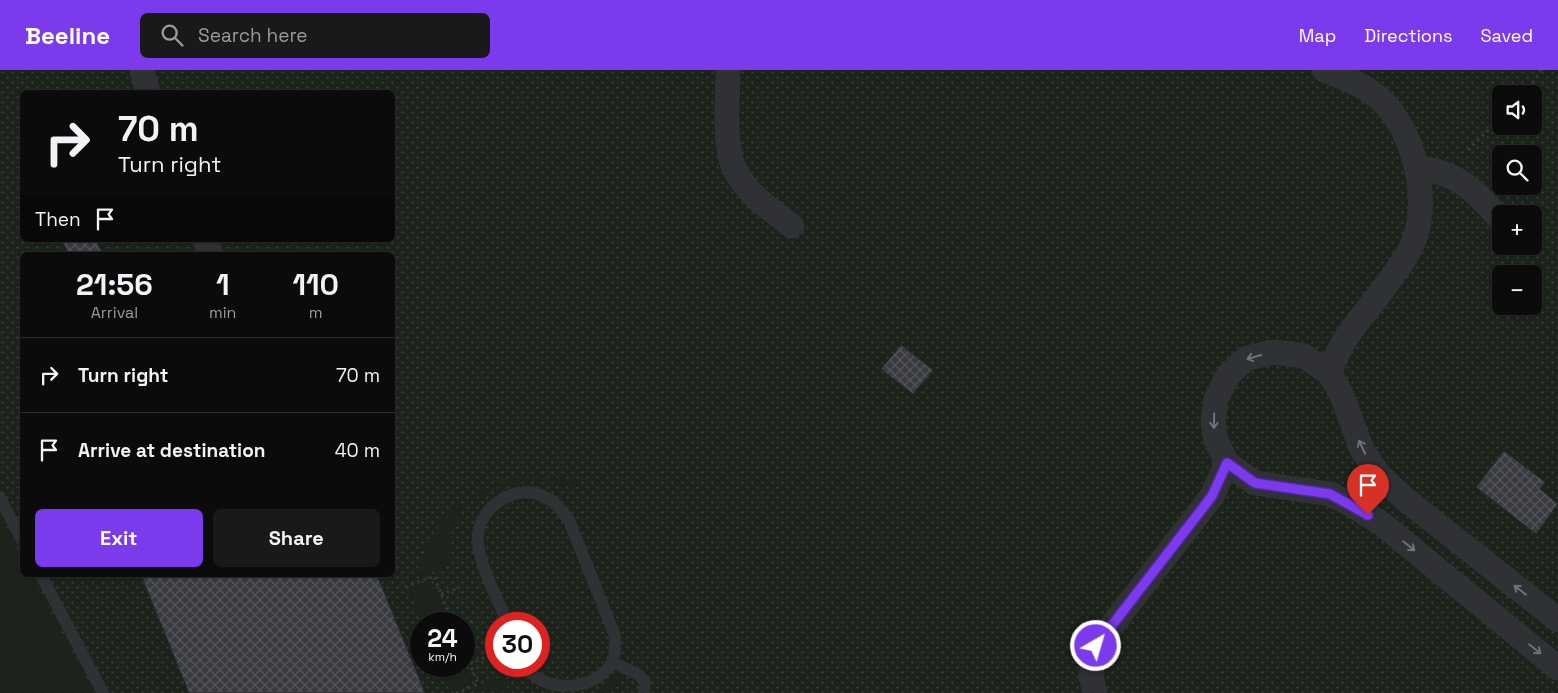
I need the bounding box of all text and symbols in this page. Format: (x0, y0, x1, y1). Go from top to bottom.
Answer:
search box (140, 13, 490, 58)
text: Beeline (25, 20, 110, 51)
icon: search (158, 21, 186, 49)
text: Search here (198, 23, 308, 48)
text: Map (1299, 24, 1336, 47)
text: Directions (1364, 24, 1453, 47)
text: Saved (1481, 24, 1533, 47)
map controls (1492, 85, 1542, 315)
button: sound (1492, 85, 1542, 135)
text: 70 m (118, 107, 199, 151)
icon: right (35, 110, 100, 175)
button: search (1492, 145, 1542, 195)
text: Turn right (118, 150, 221, 178)
icon: arrive (91, 205, 119, 233)
button: + (1492, 205, 1542, 255)
text: Then (35, 207, 81, 232)
text: 21:56 (76, 265, 153, 304)
text: 1 (216, 265, 229, 304)
text: 110 (292, 265, 339, 304)
button: − (1492, 265, 1542, 315)
text: Arrival (91, 302, 138, 323)
text: min (209, 302, 236, 323)
text: m (309, 302, 323, 323)
one-way arrow (1246, 353, 1262, 363)
icon: right (35, 361, 63, 389)
text: Turn right (78, 363, 168, 388)
text: 70 m (336, 363, 380, 388)
one-way arrow (1209, 412, 1219, 428)
icon: arrive (35, 436, 63, 464)
text: Arrive at destination (78, 438, 266, 463)
text: 40 m (335, 438, 380, 463)
one-way arrow (1356, 440, 1366, 455)
pin (1347, 464, 1389, 515)
icon: arrive (1354, 471, 1382, 499)
button: Exit (35, 509, 203, 567)
button: Share (213, 509, 380, 567)
one-way arrow (1402, 541, 1415, 552)
one-way arrow (1513, 585, 1527, 595)
speed limit sign: 30 (485, 612, 550, 677)
position arrow (1069, 619, 1121, 671)
text: 24 (427, 622, 458, 654)
one-way arrow (1528, 643, 1541, 654)
text: km/h (428, 649, 457, 665)

